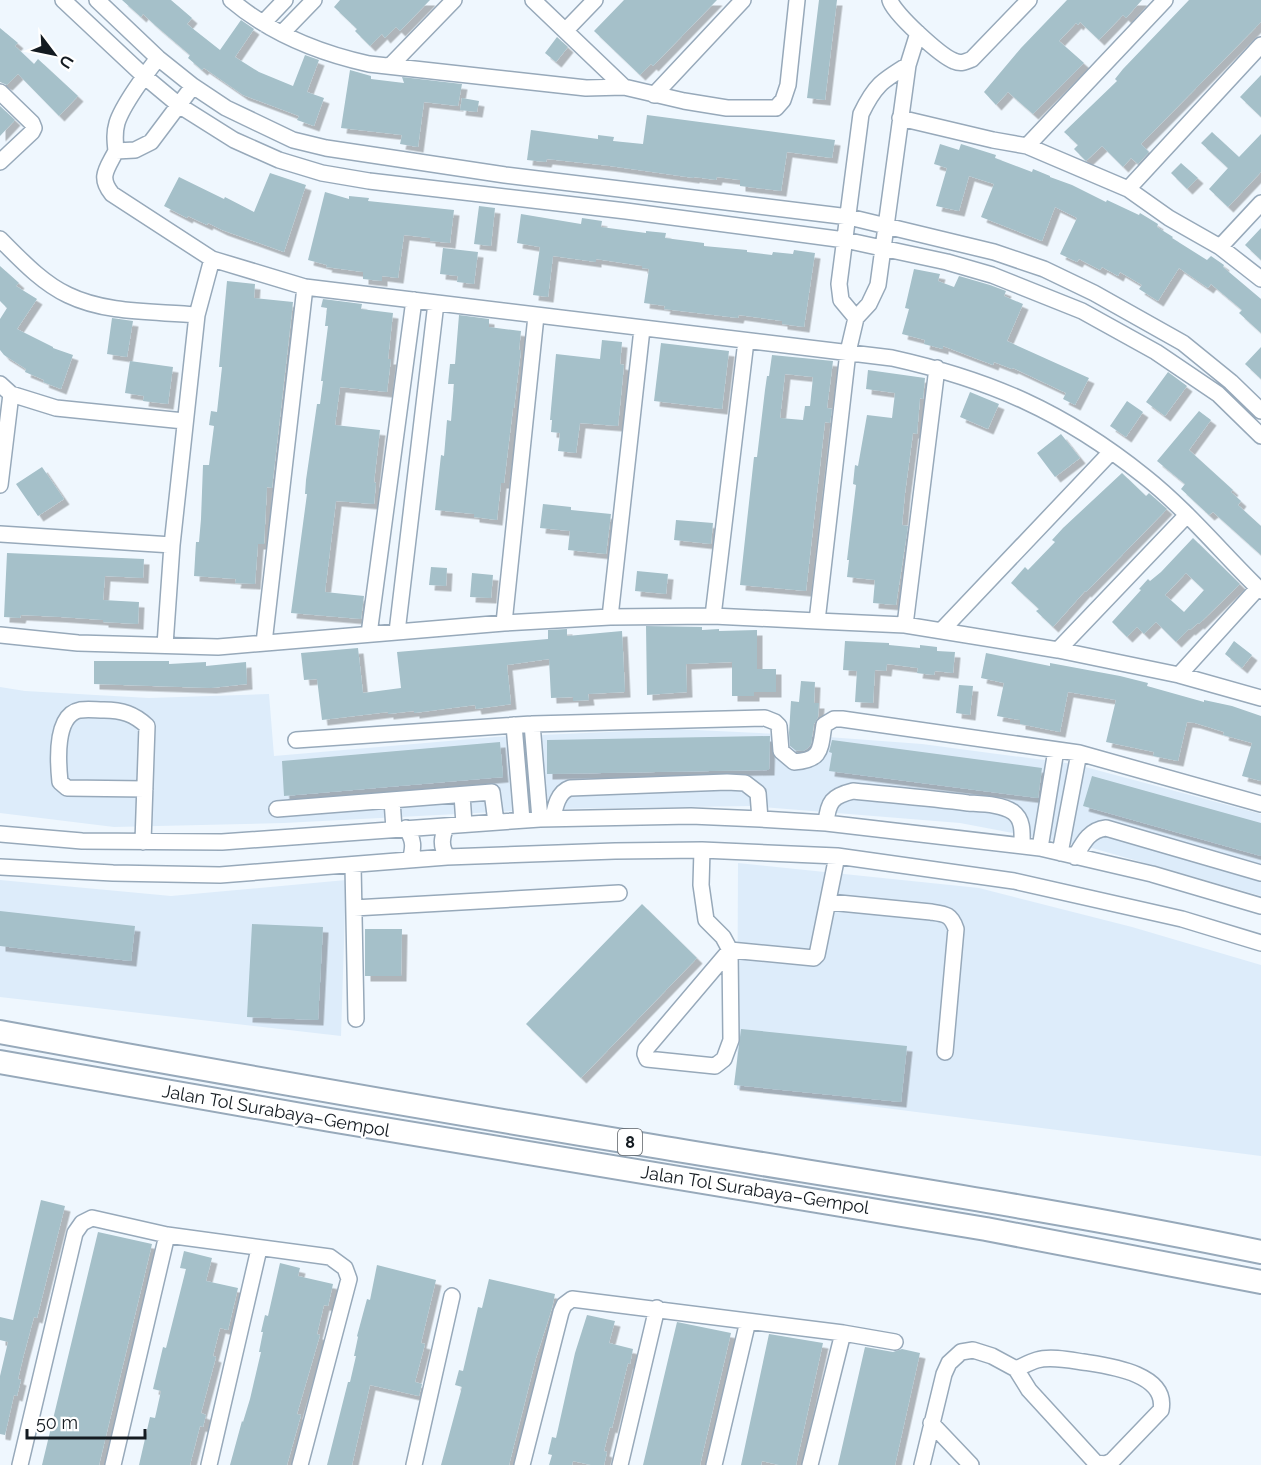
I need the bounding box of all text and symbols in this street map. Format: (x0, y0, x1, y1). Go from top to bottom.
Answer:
north arrow (24, 24, 84, 84)
text: U (55, 52, 78, 72)
street label: Jalan Tol Surabaya–Gempol (161, 1080, 392, 1141)
road number: 8 (618, 1129, 642, 1155)
street label: Jalan Tol Surabaya–Gempol (639, 1161, 871, 1218)
scale bar (27, 1402, 146, 1440)
text: 50 m (36, 1412, 78, 1433)

